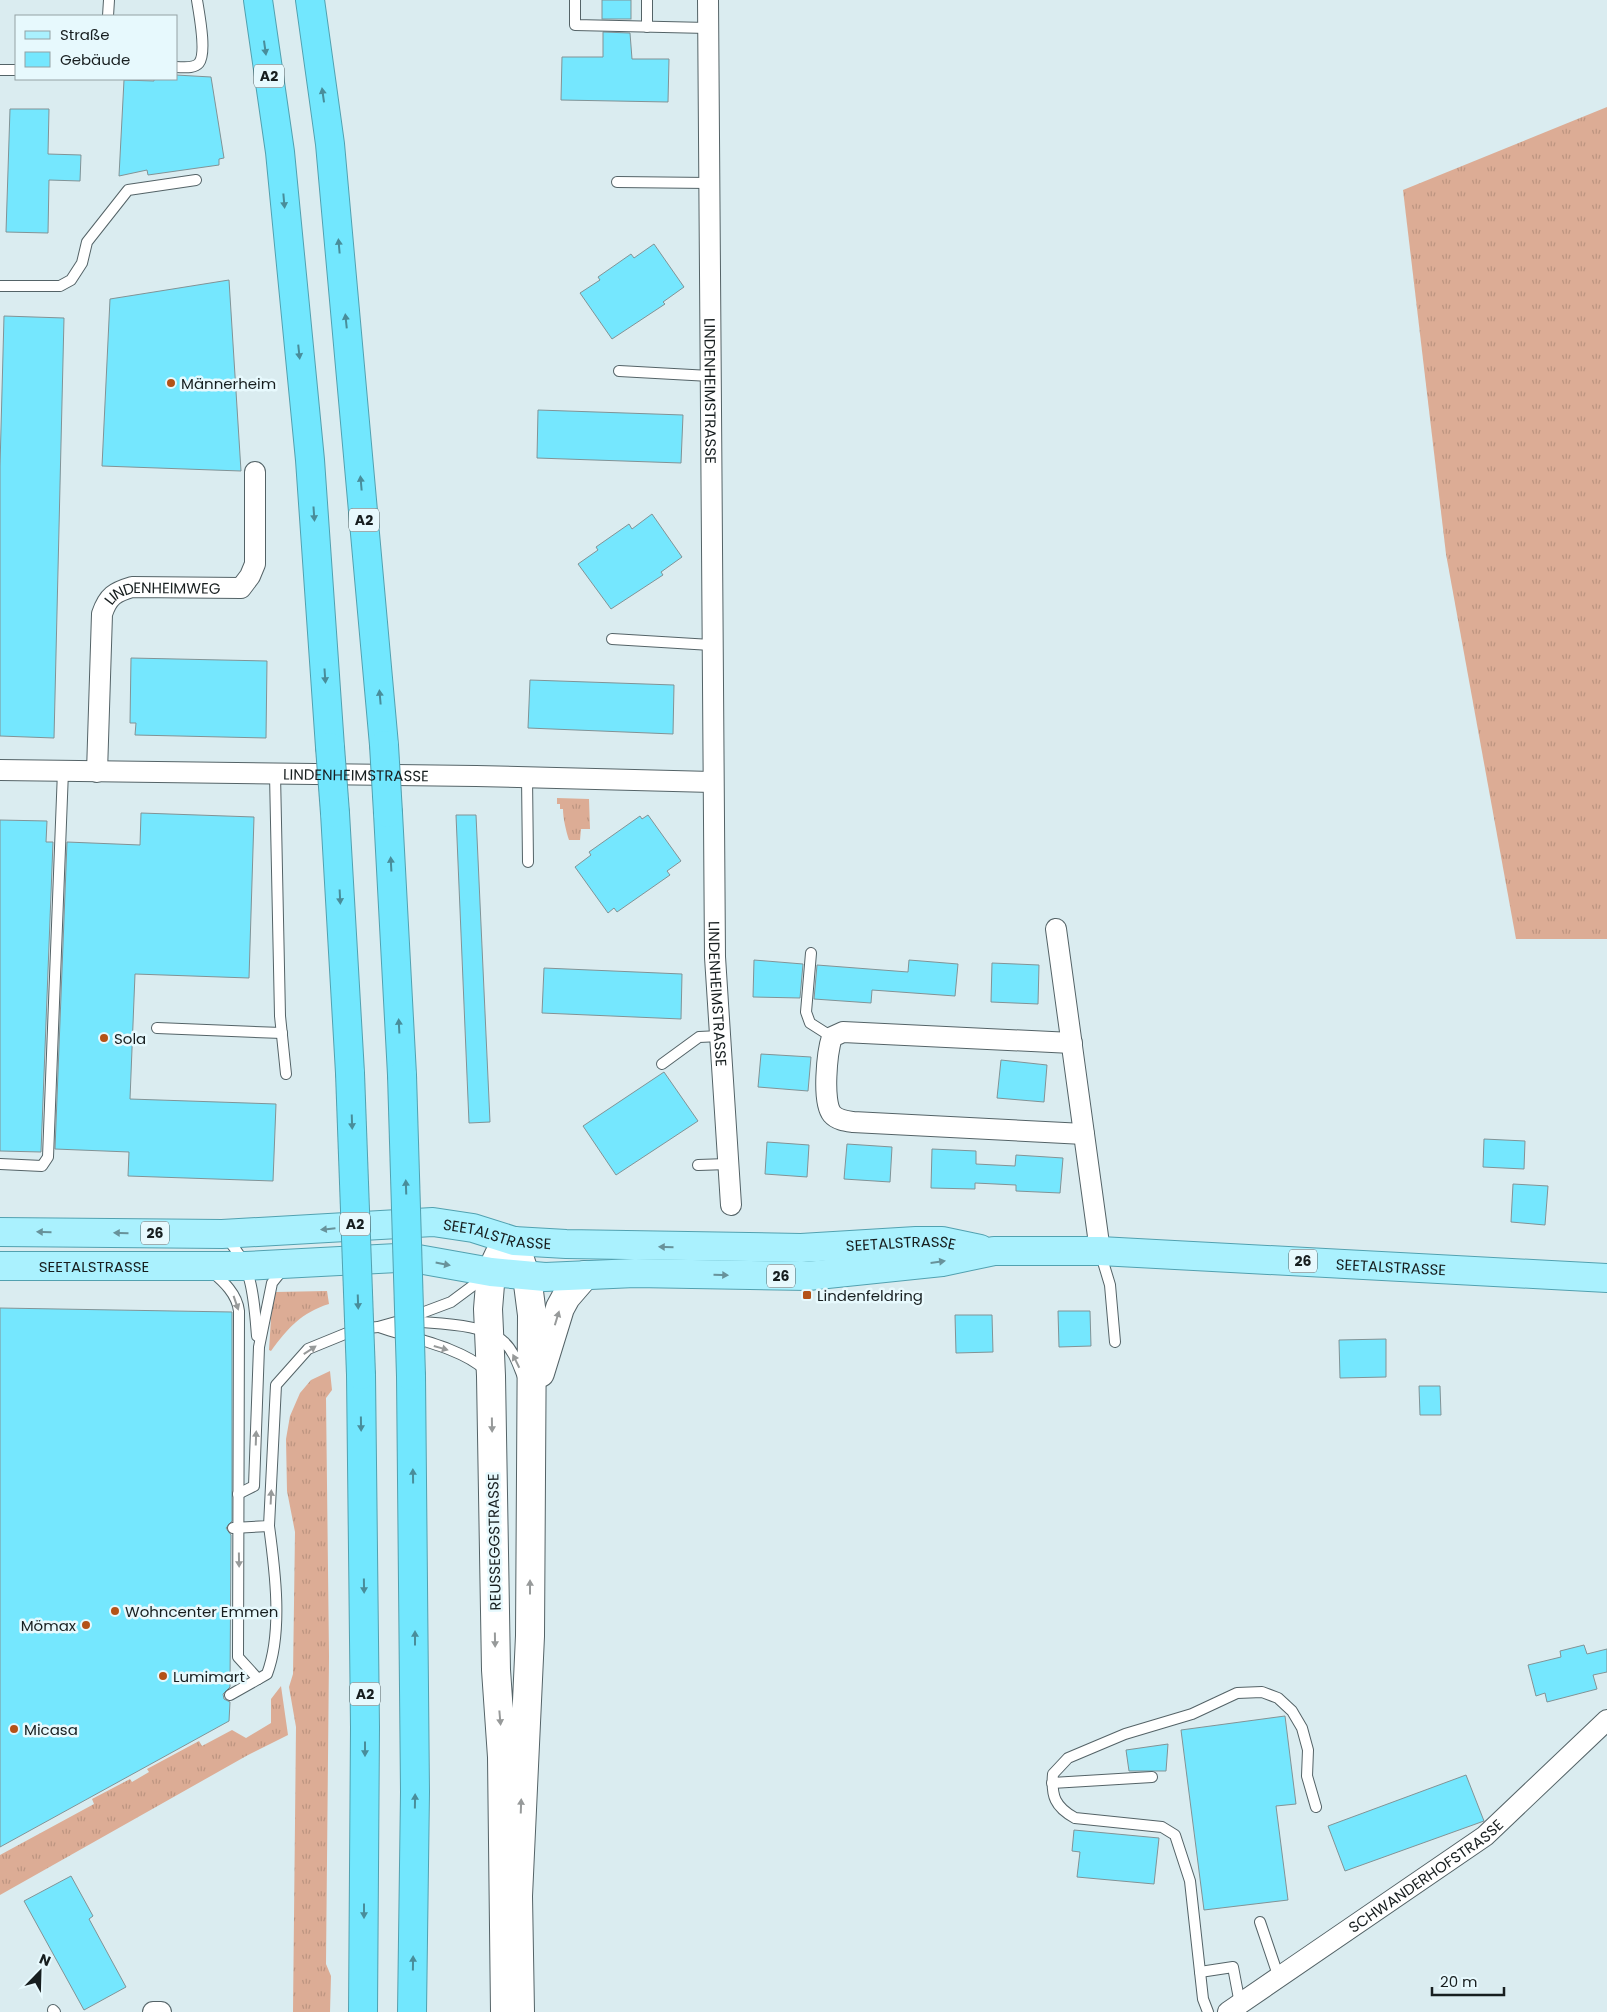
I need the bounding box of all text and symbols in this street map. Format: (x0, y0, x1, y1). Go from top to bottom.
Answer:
legend (15, 15, 178, 80)
text: Straße (60, 24, 110, 45)
one-way arrow (261, 41, 269, 57)
text: Gebäude (60, 49, 130, 70)
road number: A2 (254, 64, 284, 88)
one-way arrow (319, 87, 327, 103)
one-way arrow (281, 193, 289, 209)
one-way arrow (335, 238, 343, 254)
one-way arrow (342, 313, 350, 329)
street label: LINDENHEIMSTRASSE (700, 318, 722, 464)
one-way arrow (295, 345, 303, 361)
place label: Männerheim (181, 373, 276, 394)
marker: Männerheim (165, 377, 177, 389)
one-way arrow (357, 474, 365, 490)
one-way arrow (310, 506, 318, 522)
road number: A2 (349, 508, 379, 532)
street label: LINDENHEIMWEG (99, 577, 221, 609)
one-way arrow (322, 669, 330, 685)
one-way arrow (376, 689, 384, 705)
street label: LINDENHEIMSTRASSE (283, 763, 429, 786)
one-way arrow (387, 856, 395, 872)
one-way arrow (337, 889, 345, 905)
street label: LINDENHEIMSTRASSE (704, 921, 733, 1067)
one-way arrow (395, 1018, 403, 1034)
place label: Sola (114, 1028, 146, 1049)
marker: Sola (98, 1032, 110, 1044)
one-way arrow (348, 1114, 356, 1130)
one-way arrow (402, 1179, 410, 1195)
road number: A2 (340, 1212, 370, 1236)
street label: SEETALSTRASSE (442, 1213, 552, 1254)
road number: 26 (141, 1222, 169, 1244)
one-way arrow (320, 1225, 336, 1233)
one-way arrow (36, 1228, 52, 1236)
one-way arrow (113, 1229, 129, 1237)
street label: SEETALSTRASSE (845, 1230, 958, 1256)
one-way arrow (657, 1242, 673, 1250)
road number: 26 (1289, 1250, 1317, 1272)
street label: SEETALSTRASSE (1335, 1253, 1447, 1280)
street label: SEETALSTRASSE (39, 1256, 149, 1277)
one-way arrow (930, 1258, 946, 1266)
one-way arrow (436, 1260, 452, 1268)
road number: 26 (767, 1264, 795, 1288)
one-way arrow (713, 1272, 729, 1280)
place label: Lindenfeldring (817, 1285, 923, 1306)
marker: Lindenfeldring (801, 1289, 813, 1301)
one-way arrow (354, 1294, 362, 1310)
one-way arrow (233, 1296, 241, 1311)
one-way arrow (553, 1311, 561, 1326)
one-way arrow (434, 1344, 449, 1352)
one-way arrow (304, 1345, 317, 1354)
one-way arrow (512, 1354, 520, 1368)
one-way arrow (358, 1416, 366, 1432)
one-way arrow (488, 1417, 496, 1433)
one-way arrow (252, 1429, 260, 1445)
one-way arrow (409, 1468, 417, 1484)
street label: REUSSEGGSTRASSE (482, 1473, 506, 1611)
one-way arrow (267, 1489, 275, 1505)
one-way arrow (235, 1552, 243, 1568)
one-way arrow (360, 1579, 368, 1595)
one-way arrow (527, 1579, 535, 1595)
place label: Wohncenter Emmen (125, 1601, 278, 1622)
marker: Wohncenter Emmen (109, 1605, 121, 1617)
place label: Mömax (21, 1615, 76, 1636)
marker: Mömax (80, 1619, 92, 1631)
one-way arrow (411, 1630, 419, 1646)
one-way arrow (491, 1632, 499, 1648)
place label: Lumimart (173, 1666, 245, 1687)
marker: Lumimart (157, 1670, 169, 1682)
road number: A2 (350, 1682, 380, 1706)
one-way arrow (496, 1711, 504, 1727)
place label: Micasa (24, 1719, 78, 1740)
marker: Micasa (8, 1723, 20, 1735)
one-way arrow (361, 1741, 369, 1757)
one-way arrow (411, 1793, 419, 1809)
one-way arrow (517, 1798, 525, 1814)
street label: SCHWANDERHOFSTRASSE (1344, 1814, 1507, 1937)
one-way arrow (360, 1904, 368, 1920)
north arrow (15, 1947, 65, 1997)
text: N (36, 1949, 54, 1971)
one-way arrow (409, 1955, 417, 1971)
scale bar (1432, 1964, 1504, 1996)
text: 20 m (1440, 1971, 1478, 1992)

